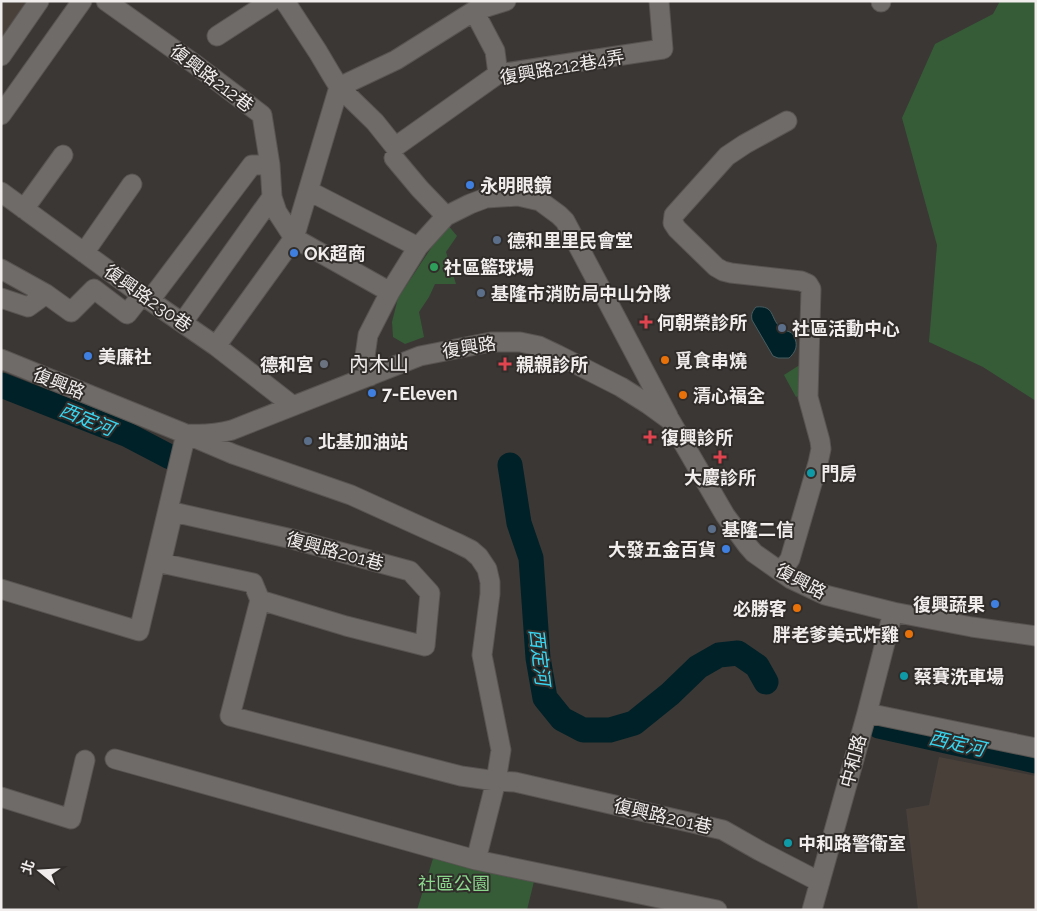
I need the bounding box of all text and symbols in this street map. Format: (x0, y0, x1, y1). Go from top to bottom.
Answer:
street label: 復興路212巷 (166, 40, 258, 116)
street label: 復興路212巷4弄 (498, 46, 626, 88)
place label: 永明眼鏡 (480, 175, 552, 196)
marker: 永明眼鏡 (464, 179, 476, 191)
place label: 德和里里民會堂 (507, 230, 633, 251)
marker: 德和里里民會堂 (491, 234, 503, 246)
place label: OK超商 (304, 243, 366, 264)
marker: OK超商 (288, 247, 300, 259)
place label: 社區籃球場 (444, 257, 534, 278)
street label: 復興路230巷 (100, 260, 196, 336)
marker: 社區籃球場 (428, 261, 440, 273)
place label: 基隆市消防局中山分隊 (491, 283, 671, 304)
marker: 基隆市消防局中山分隊 (475, 287, 487, 299)
place label: 何朝榮診所 (657, 312, 747, 333)
marker: 何朝榮診所 (639, 315, 653, 329)
place label: 社區活動中心 (792, 318, 900, 339)
marker: 社區活動中心 (776, 322, 788, 334)
street label: 復興路 (441, 332, 497, 362)
place label: 美廉社 (98, 346, 152, 367)
marker: 美廉社 (82, 350, 94, 362)
place label: 覓食串燒 (675, 350, 747, 371)
district label: 內木山 (349, 352, 409, 376)
place label: 德和宮 (260, 354, 314, 375)
place label: 親親診所 (516, 354, 588, 375)
marker: 覓食串燒 (659, 354, 671, 366)
marker: 親親診所 (498, 357, 512, 371)
marker: 德和宮 (318, 358, 330, 370)
street label: 復興路 (30, 363, 88, 403)
place label: 7-Eleven (382, 383, 458, 404)
place label: 清心福全 (693, 385, 765, 406)
marker: 7-Eleven (366, 387, 378, 399)
marker: 清心福全 (677, 389, 689, 401)
water label: 西定河 (56, 398, 121, 441)
place label: 復興診所 (661, 427, 733, 448)
marker: 復興診所 (643, 430, 657, 444)
place label: 北基加油站 (318, 431, 408, 452)
marker: 北基加油站 (302, 435, 314, 447)
marker: 大慶診所 (713, 450, 727, 464)
place label: 門房 (821, 463, 857, 484)
place label: 大慶診所 (684, 467, 756, 488)
marker: 門房 (805, 467, 817, 479)
place label: 基隆二信 (722, 519, 794, 540)
marker: 基隆二信 (706, 523, 718, 535)
street label: 復興路201巷 (284, 528, 386, 574)
place label: 大發五金百貨 (608, 539, 716, 560)
marker: 大發五金百貨 (720, 543, 732, 555)
street label: 復興路 (772, 559, 830, 603)
place label: 復興蔬果 (913, 594, 985, 615)
place label: 必勝客 (733, 598, 787, 619)
marker: 復興蔬果 (989, 598, 1001, 610)
marker: 必勝客 (791, 602, 803, 614)
place label: 胖老爹美式炸雞 (773, 624, 899, 645)
water label: 西定河 (526, 627, 555, 691)
marker: 胖老爹美式炸雞 (903, 628, 915, 640)
place label: 蔡賽洗車場 (914, 666, 1004, 687)
marker: 蔡賽洗車場 (898, 670, 910, 682)
water label: 西定河 (927, 726, 991, 761)
street label: 中和路 (836, 732, 870, 790)
street label: 復興路201巷 (612, 795, 714, 837)
place label: 中和路警衛室 (798, 833, 906, 854)
marker: 中和路警衛室 (782, 837, 794, 849)
north arrow (15, 846, 65, 896)
text: 北 (18, 858, 37, 876)
park label: 社區公園 (418, 873, 490, 894)

